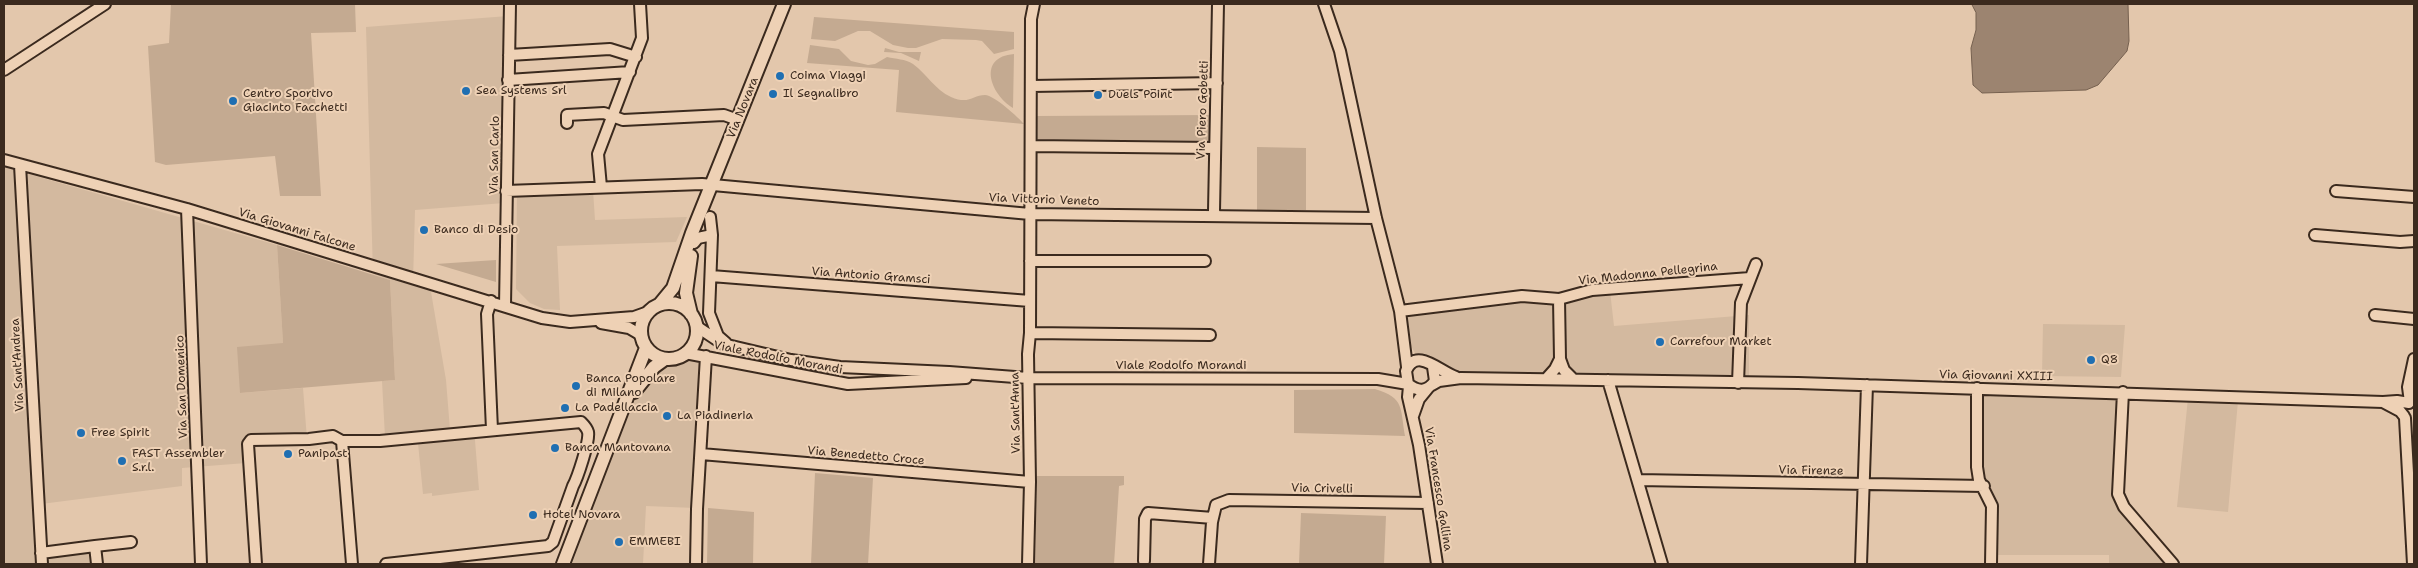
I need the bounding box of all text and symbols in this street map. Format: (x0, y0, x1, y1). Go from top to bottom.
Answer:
street label: Via Piero Gobetti (1194, 60, 1212, 160)
place label: Coima Viaggi (790, 69, 866, 83)
marker: Coima Viaggi (774, 70, 786, 82)
street label: Via Novara (724, 75, 762, 141)
place label: Sea Systems Srl (476, 84, 567, 98)
marker: Sea Systems Srl (460, 85, 472, 97)
place label: Centro Sportivo Giacinto Facchetti (243, 87, 348, 115)
place label: Il Segnalibro (783, 87, 859, 101)
marker: Il Segnalibro (767, 88, 779, 100)
place label: Duels Point (1108, 88, 1173, 102)
marker: Duels Point (1092, 89, 1104, 101)
marker: Centro Sportivo Giacinto Facchetti (227, 95, 239, 107)
street label: Via San Carlo (487, 115, 503, 195)
street label: Via Vittorio Veneto (988, 191, 1100, 209)
street label: Via Giovanni Falcone (236, 205, 358, 255)
place label: Banco di Desio (434, 223, 518, 237)
marker: Banco di Desio (418, 224, 430, 236)
street label: Via Madonna Pellegrina (1578, 260, 1718, 288)
street label: Via Antonio Gramsci (811, 265, 931, 287)
street label: Via Sant'Andrea (8, 318, 28, 412)
street label: Via San Domenico (173, 335, 191, 439)
place label: Carrefour Market (1670, 335, 1772, 349)
marker: Carrefour Market (1654, 336, 1666, 348)
street label: Viale Rodolfo Morandi (712, 338, 844, 378)
place label: Q8 (2101, 353, 2118, 367)
marker: Q8 (2085, 354, 2097, 366)
street label: Viale Rodolfo Morandi (1115, 359, 1247, 373)
street label: Via Giovanni XXIII (1939, 368, 2053, 384)
place label: Banca Popolare di Milano (586, 372, 676, 400)
street label: Via Sant'Anna (1008, 372, 1024, 454)
marker: Banca Popolare di Milano (570, 380, 582, 392)
place label: La Padellaccia (575, 401, 658, 415)
marker: La Padellaccia (559, 402, 571, 414)
place label: La Piadineria (677, 409, 753, 423)
marker: La Piadineria (661, 410, 673, 422)
place label: Free Spirit (91, 426, 150, 440)
street label: Via Francesco Gallina (1421, 426, 1455, 552)
marker: Free Spirit (75, 427, 87, 439)
place label: Banca Mantovana (565, 441, 671, 455)
marker: Banca Mantovana (549, 442, 561, 454)
street label: Via Benedetto Croce (807, 444, 925, 468)
place label: FAST Assembler S.r.l. (132, 447, 225, 475)
place label: Panipast (298, 447, 348, 461)
marker: Panipast (282, 448, 294, 460)
marker: FAST Assembler S.r.l. (116, 455, 128, 467)
street label: Via Firenze (1778, 463, 1844, 479)
street label: Via Crivelli (1291, 481, 1353, 497)
place label: Hotel Novara (543, 508, 620, 522)
marker: Hotel Novara (527, 509, 539, 521)
place label: EMMEBI (629, 535, 681, 549)
marker: EMMEBI (613, 536, 625, 548)

